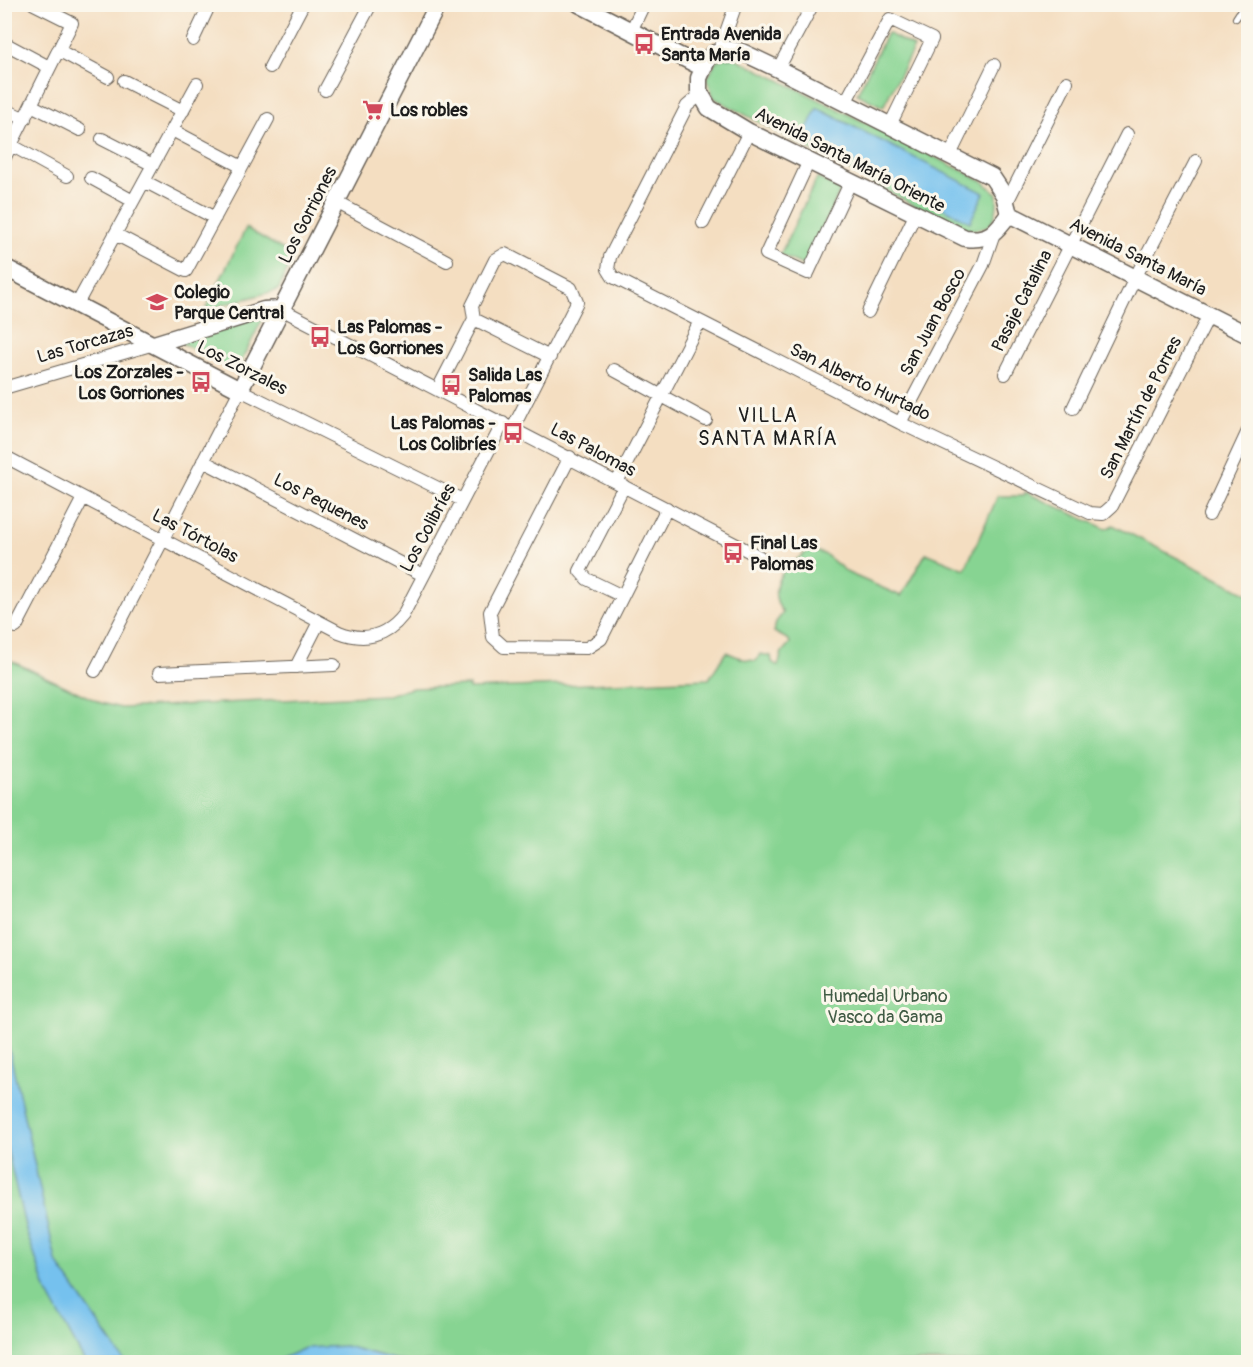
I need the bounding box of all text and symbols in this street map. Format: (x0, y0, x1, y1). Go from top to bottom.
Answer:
place label: Entrada Avenida Santa María (661, 23, 782, 67)
bus stop icon: Entrada Avenida Santa María (632, 32, 656, 56)
supermarket icon: Los robles (361, 98, 385, 122)
place label: Los robles (390, 99, 468, 122)
street label: Avenida Santa María Oriente (751, 102, 949, 218)
street label: Los Gorriones (274, 163, 342, 267)
street label: Avenida Santa María (1066, 213, 1210, 301)
street label: Pasaje Catalina (986, 246, 1058, 356)
street label: San Juan Bosco (895, 264, 971, 380)
place label: Colegio Parque Central (174, 281, 284, 325)
school or university icon: Colegio Parque Central (145, 290, 169, 314)
place label: Las Palomas - Los Gorriones (337, 316, 444, 360)
street label: Las Torcazas (34, 319, 136, 369)
bus stop icon: Las Palomas - Los Gorriones (308, 325, 332, 349)
street label: San Martín de Porres (1095, 333, 1187, 483)
street label: Los Zorzales (193, 335, 291, 401)
street label: San Alberto Hurtado (786, 338, 935, 426)
place label: Los Zorzales - Los Gorriones (74, 361, 185, 405)
place label: Salida Las Palomas (468, 364, 543, 408)
bus stop icon: Los Zorzales - Los Gorriones (189, 370, 213, 394)
bus stop icon: Salida Las Palomas (439, 373, 463, 397)
district label: VILLA SANTA MARÍA (698, 403, 838, 451)
place label: Las Palomas - Los Colibríes (391, 412, 497, 456)
street label: Las Palomas (546, 418, 640, 482)
bus stop icon: Las Palomas - Los Colibríes (501, 421, 525, 445)
street label: Los Pequenes (270, 468, 372, 536)
street label: Los Colibríes (395, 480, 461, 576)
street label: Las Tórtolas (148, 504, 242, 568)
place label: Final Las Palomas (750, 532, 818, 576)
bus stop icon: Final Las Palomas (721, 541, 745, 565)
park label: Humedal Urbano Vasco da Gama (822, 985, 948, 1029)

